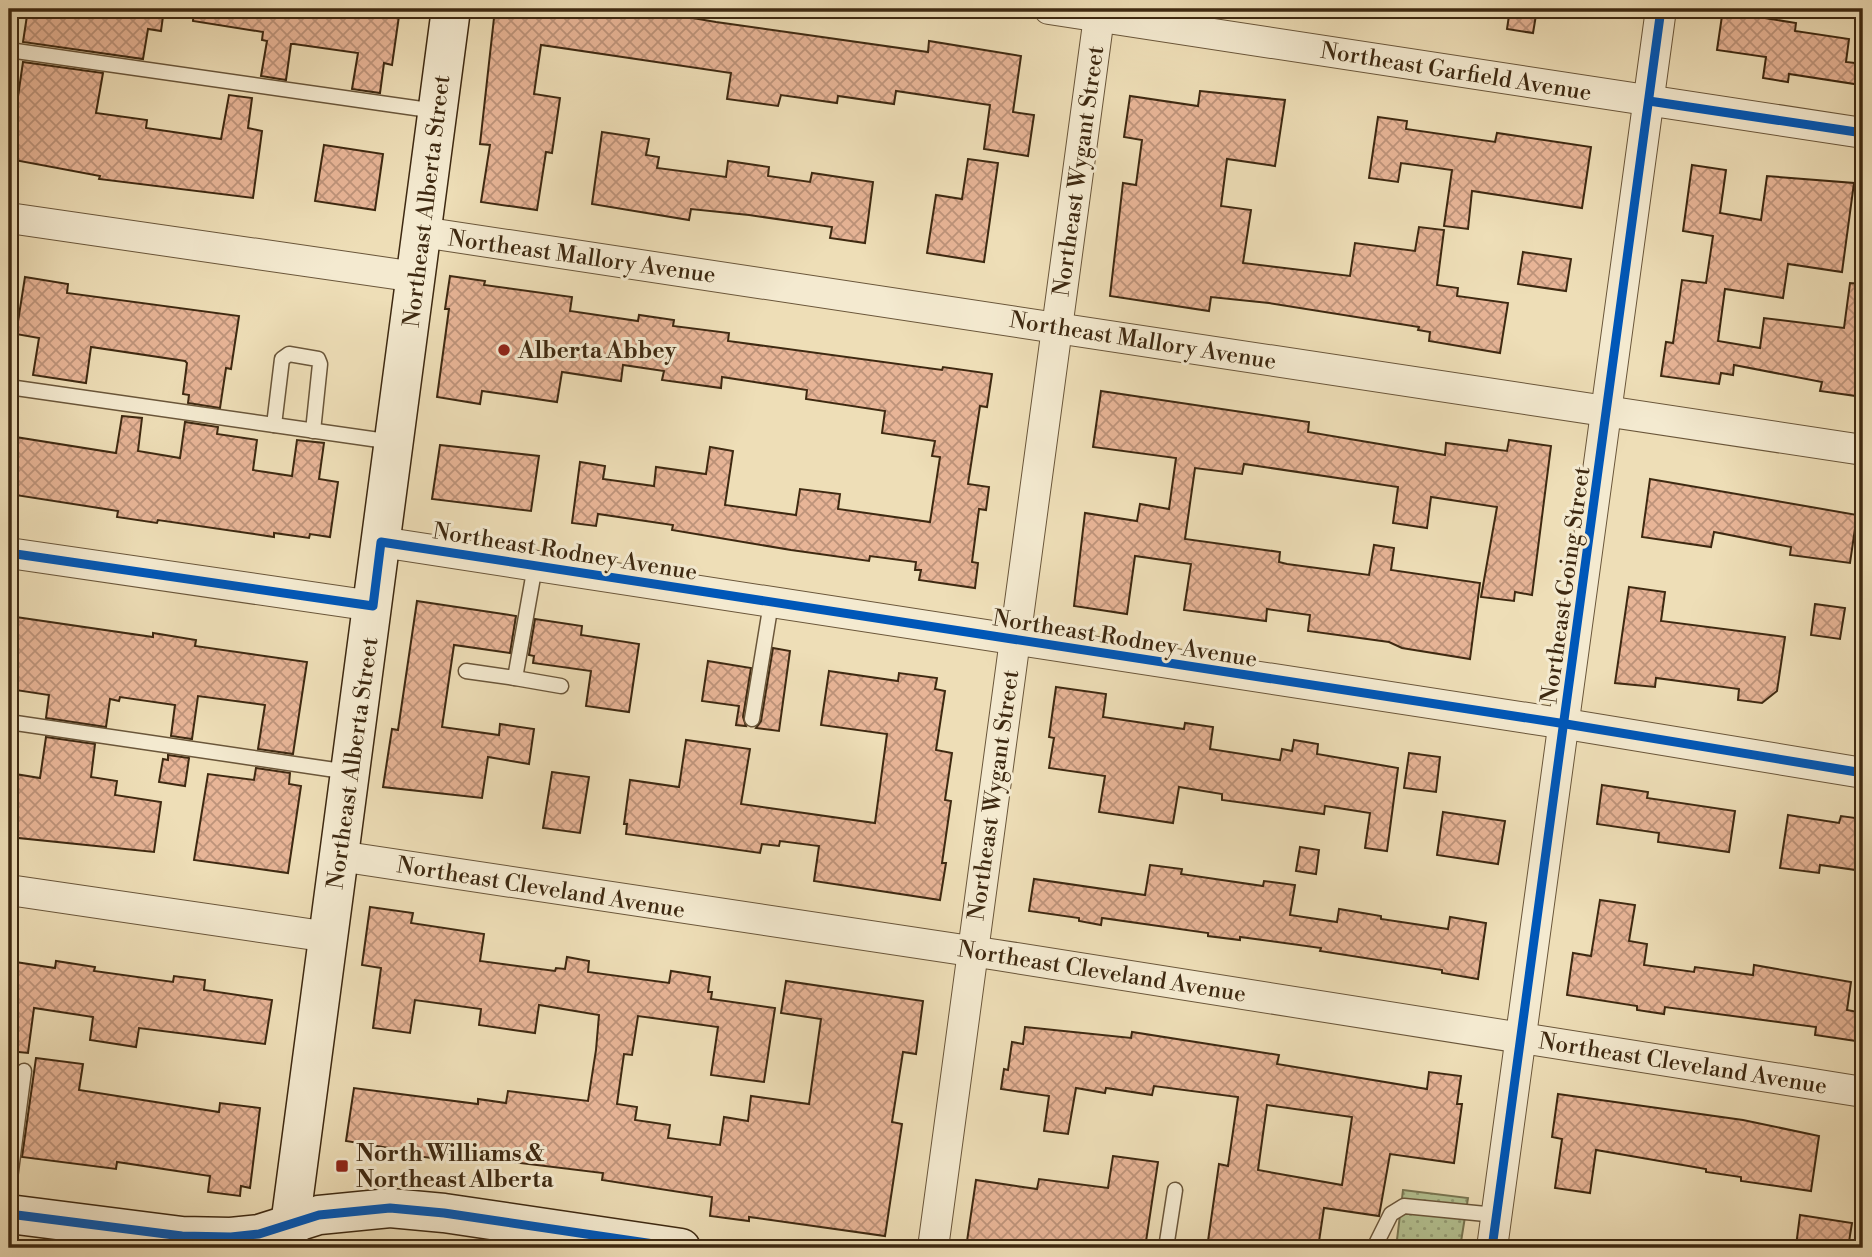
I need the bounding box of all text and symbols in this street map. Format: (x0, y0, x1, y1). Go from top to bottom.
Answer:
street label: Northeast Garfield Avenue (1318, 37, 1593, 107)
street label: Northeast Wygant Street (1048, 44, 1110, 298)
street label: Northeast Alberta Street (398, 73, 456, 329)
street label: Northeast Mallory Avenue (446, 224, 717, 290)
street label: Northeast Mallory Avenue (1007, 306, 1278, 376)
place label: Alberta Abbey (517, 337, 677, 365)
marker: Alberta Abbey (496, 342, 512, 358)
street label: Northeast Going Street (1535, 465, 1596, 706)
street label: Northeast Rodney Avenue (431, 517, 699, 587)
street label: Northeast Rodney Avenue (991, 604, 1259, 674)
street label: Northeast Alberta Street (321, 635, 385, 891)
street label: Northeast Wygant Street (963, 668, 1025, 922)
street label: Northeast Cleveland Avenue (395, 851, 687, 925)
street label: Northeast Cleveland Avenue (956, 935, 1248, 1009)
street label: Northeast Cleveland Avenue (1537, 1027, 1829, 1101)
place label: North Williams & Northeast Alberta (356, 1140, 554, 1194)
marker: North Williams & Northeast Alberta (334, 1158, 350, 1174)

